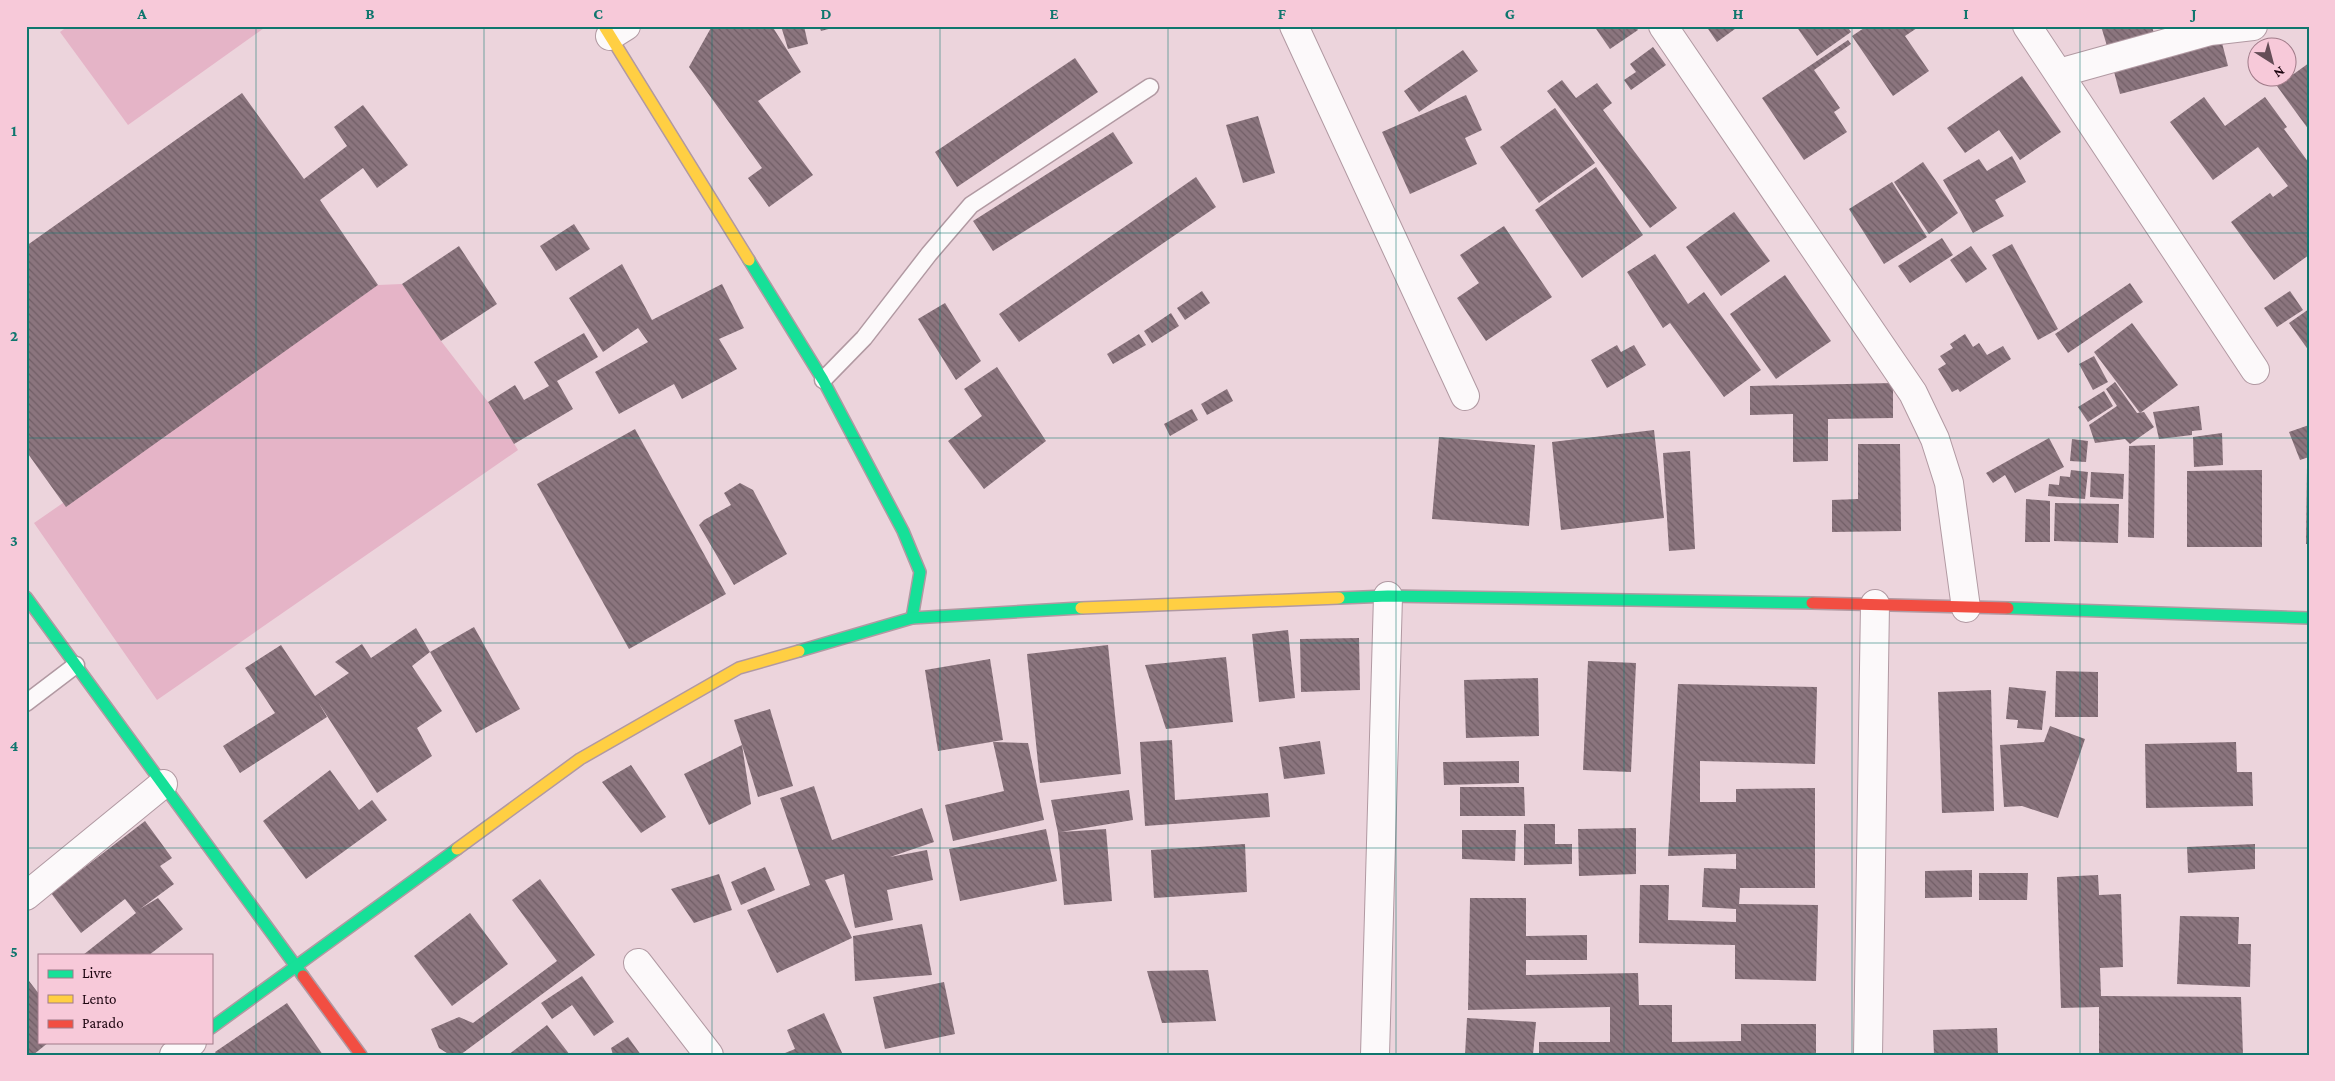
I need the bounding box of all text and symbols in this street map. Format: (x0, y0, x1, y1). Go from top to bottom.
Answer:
text: A (136, 5, 147, 22)
text: B (365, 5, 375, 22)
text: C (593, 5, 603, 22)
text: D (820, 5, 832, 22)
text: E (1049, 5, 1059, 22)
text: F (1278, 5, 1287, 22)
text: G (1505, 5, 1515, 22)
text: H (1733, 5, 1744, 22)
text: I (1963, 5, 1969, 22)
text: J (2189, 5, 2197, 22)
north arrow (2248, 38, 2298, 88)
text: N (2271, 63, 2288, 82)
text: 1 (11, 122, 17, 139)
text: 2 (10, 327, 18, 344)
text: 3 (10, 532, 18, 549)
text: 4 (10, 737, 19, 754)
text: 5 (10, 943, 18, 960)
legend (38, 954, 212, 1044)
text: Livre (82, 965, 112, 981)
text: Lento (82, 991, 116, 1007)
text: Parado (82, 1015, 124, 1031)

